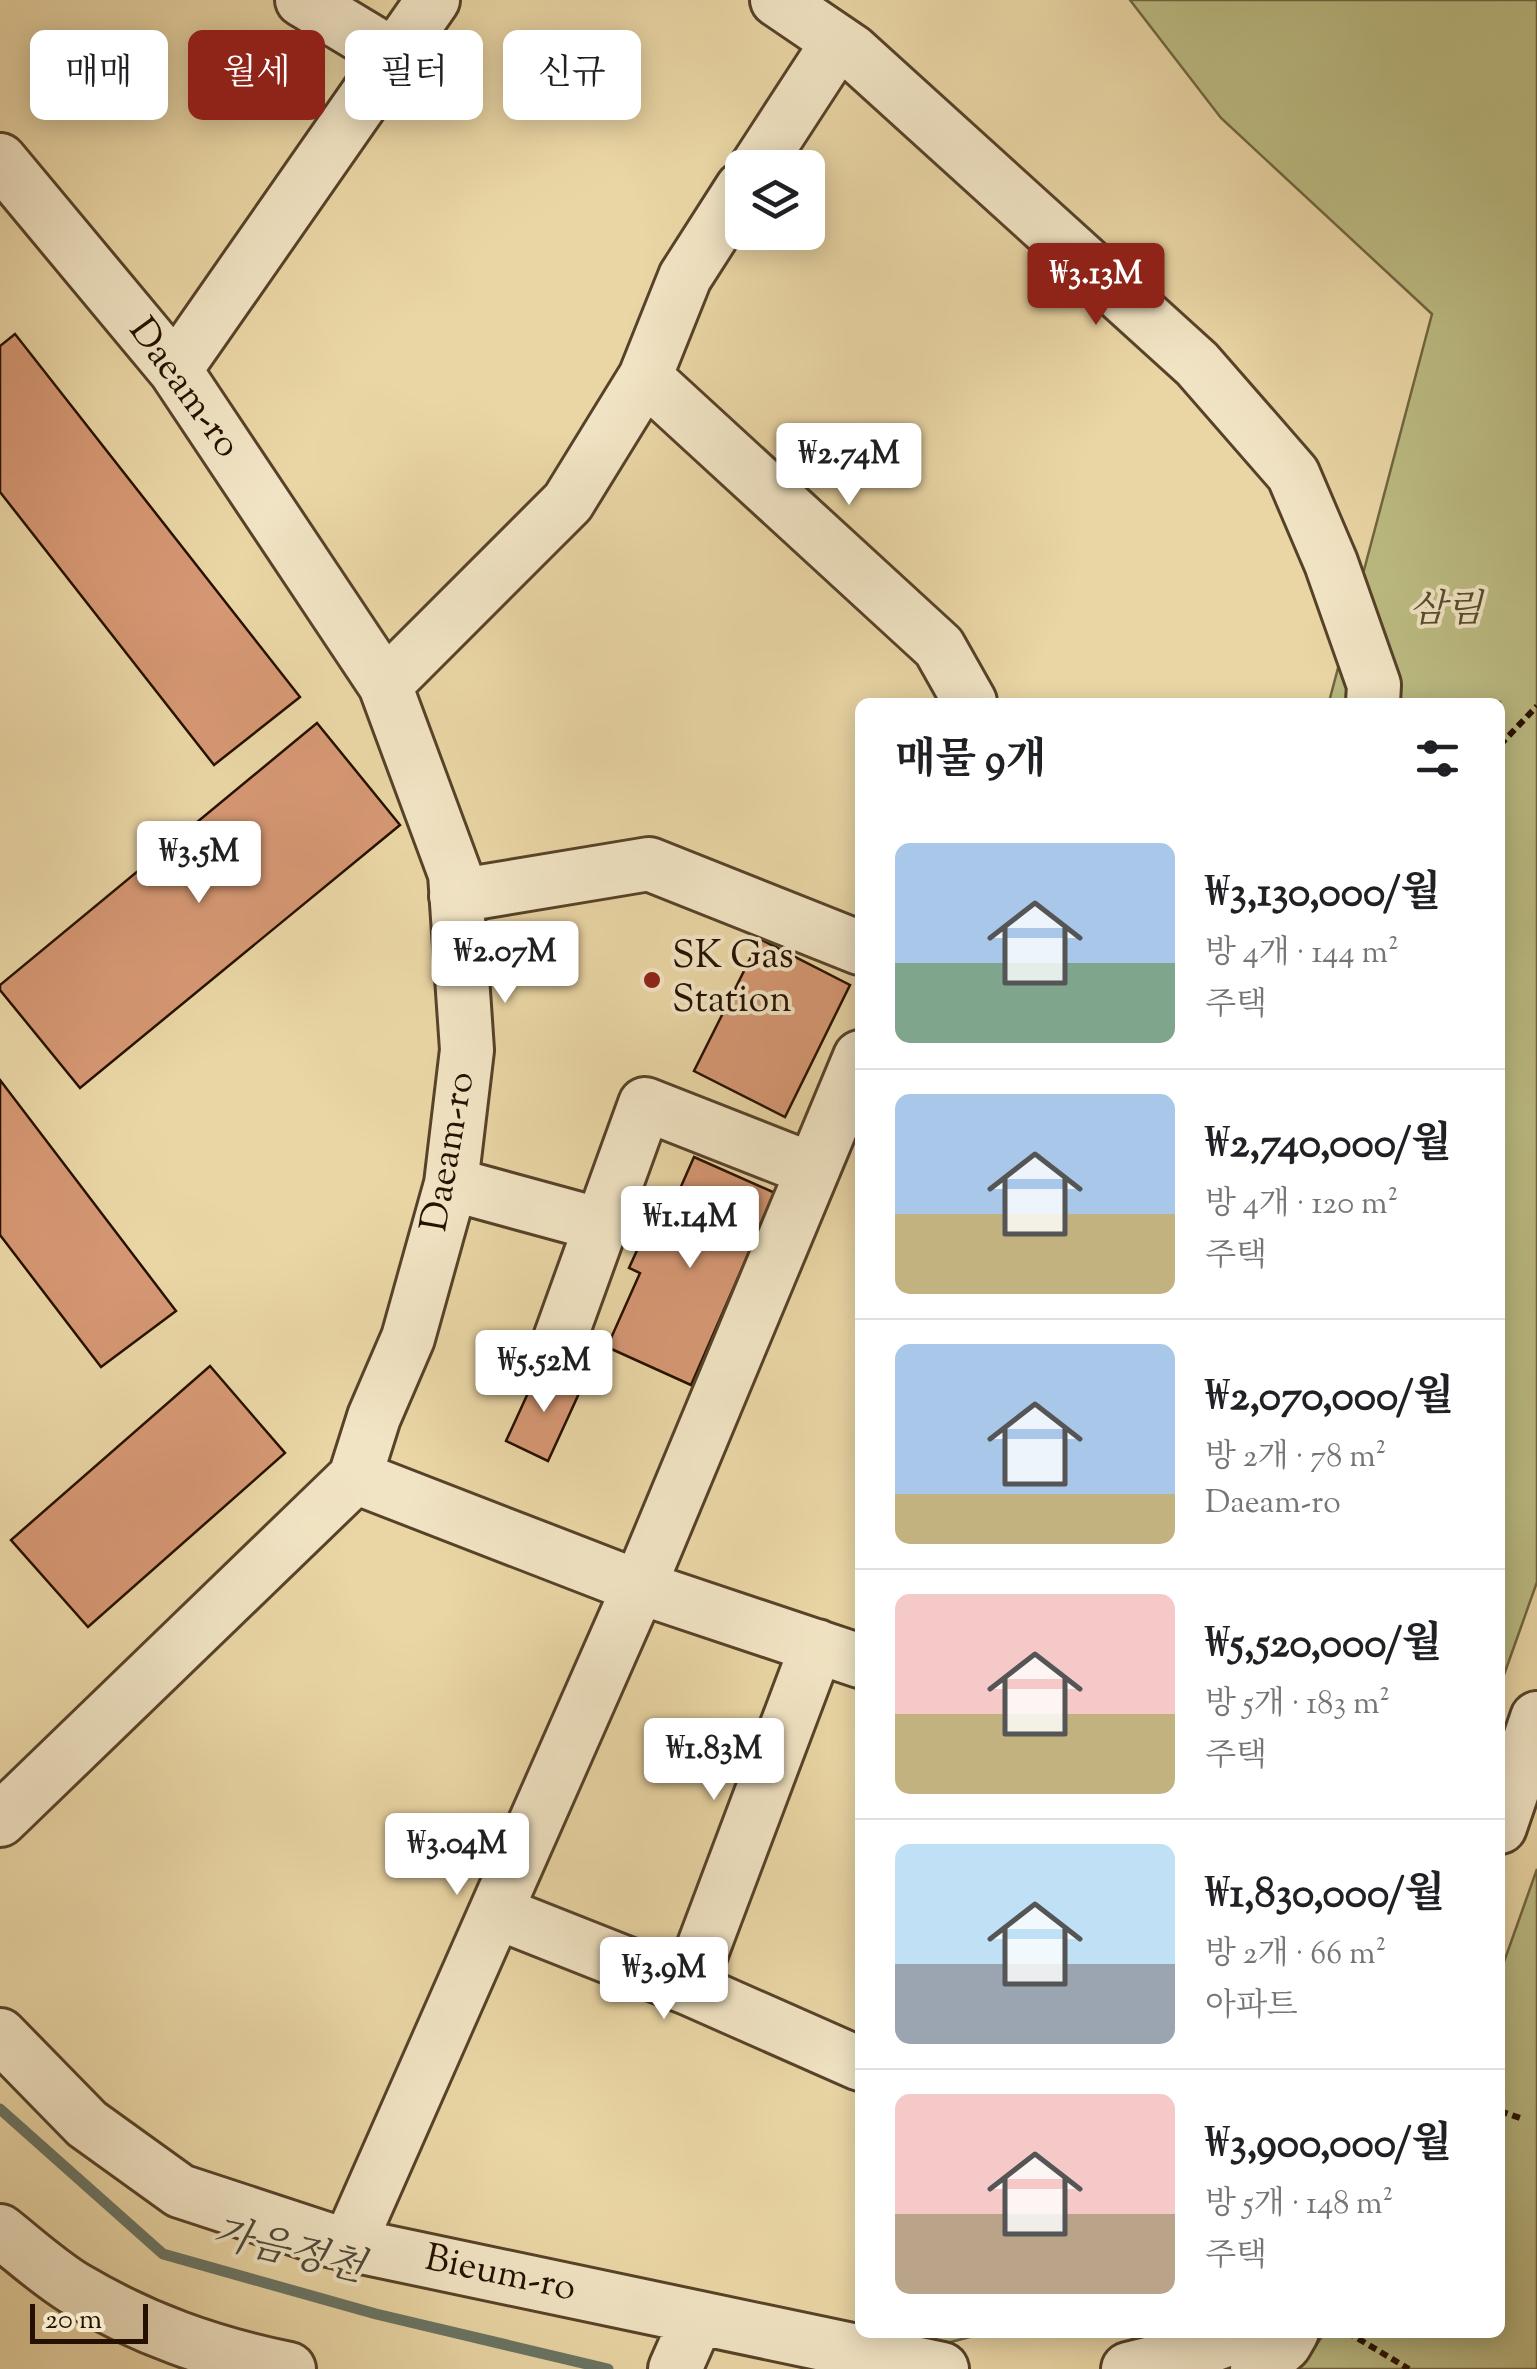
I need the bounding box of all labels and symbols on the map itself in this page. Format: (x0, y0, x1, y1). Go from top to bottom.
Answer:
pin: ₩3.13M (1015, 243, 1177, 328)
street label: Daeam-ro (114, 308, 252, 470)
pin: ₩2.74M (768, 423, 930, 508)
park label: 삼림 (1409, 585, 1485, 639)
pin: ₩3.5M (129, 821, 269, 906)
pin: ₩2.07M (424, 921, 586, 1006)
place label: SK Gas Station (672, 931, 794, 1029)
marker: SK Gas Station (641, 969, 663, 991)
street label: Daeam-ro (409, 1068, 491, 1236)
pin: ₩1.14M (609, 1186, 771, 1271)
pin: ₩5.52M (463, 1330, 625, 1415)
pin: ₩1.83M (633, 1718, 795, 1803)
pin: ₩3.04M (376, 1813, 538, 1898)
pin: ₩3.9M (594, 1937, 734, 2022)
water label: 가음정천 (206, 2207, 372, 2300)
street label: Bieum-ro (419, 2233, 581, 2317)
scale bar (30, 2299, 148, 2344)

